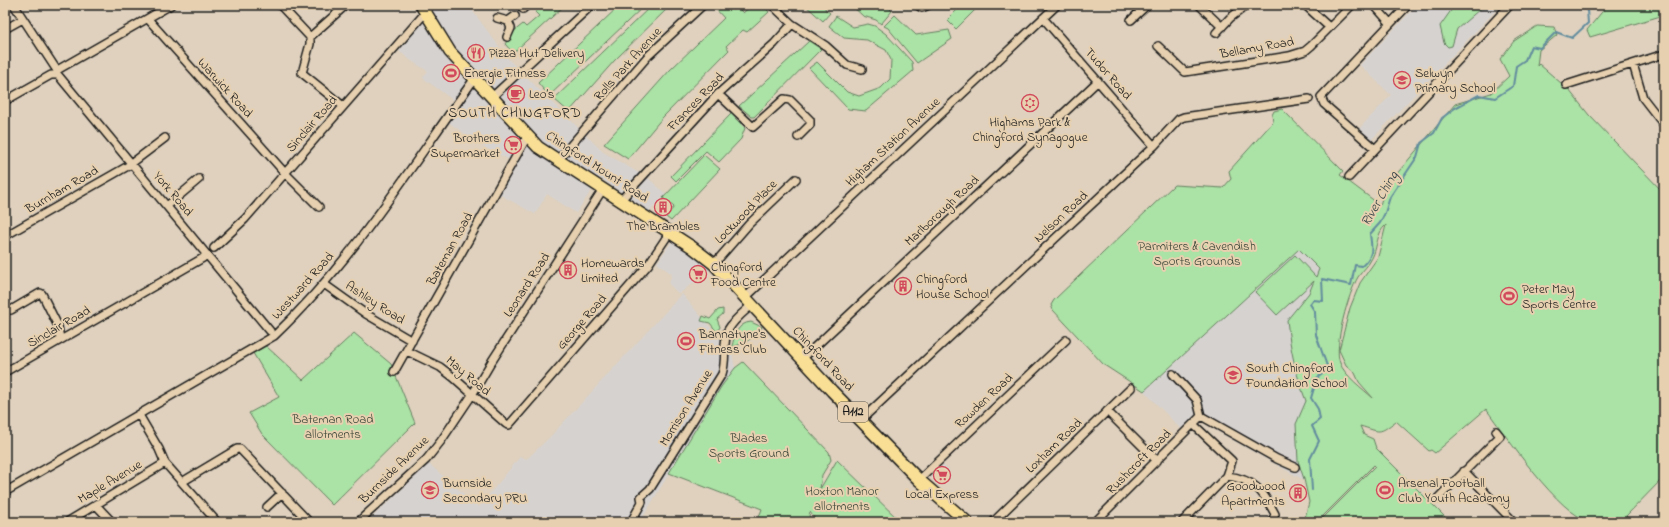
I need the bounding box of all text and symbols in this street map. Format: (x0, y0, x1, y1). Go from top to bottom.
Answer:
street label: Rolls Park Avenue (590, 23, 666, 105)
street label: Bellamy Road (1218, 32, 1296, 65)
restaurant icon: Pizza Hut Delivery (466, 43, 486, 63)
place label: Pizza Hut Delivery (489, 44, 584, 64)
street label: Tudor Road (1080, 44, 1137, 105)
street label: Warwick Road (193, 54, 258, 123)
sports icon: Energie Fitness (441, 63, 461, 83)
place label: Energie Fitness (464, 64, 546, 84)
place label: Selwyn Primary School (1415, 64, 1495, 99)
street label: Frances Road (663, 68, 729, 136)
school or university icon: Selwyn Primary School (1392, 70, 1412, 90)
cafe icon: Leo’s (506, 84, 526, 104)
place label: Leo’s (529, 85, 555, 104)
street label: Sinclair Road (282, 91, 343, 157)
street label: Higham Station Avenue (841, 93, 945, 192)
synagogue icon: Highams Park & Chingford Synagogue (1020, 93, 1040, 113)
district label: SOUTH CHINGFORD (448, 103, 582, 124)
place label: Highams Park & Chingford Synagogue (972, 113, 1088, 148)
street label: Chingford Mount Road (541, 127, 653, 209)
place label: Brothers Supermarket (430, 129, 501, 163)
supermarket icon: Brothers Supermarket (503, 135, 523, 155)
street label: Burnham Road (21, 161, 103, 219)
street label: York Road (148, 167, 198, 221)
water label: River Ching (1356, 167, 1405, 230)
street label: Marlborough Road (900, 171, 985, 251)
street label: Lockwood Place (710, 175, 782, 248)
street label: Nelson Road (1030, 186, 1093, 247)
building icon: The Brambles (653, 197, 673, 217)
street label: Bateman Road (422, 208, 478, 290)
place label: The Brambles (626, 217, 700, 236)
park label: Parmiters & Cavendish Sports Grounds (1138, 237, 1256, 271)
street label: Westward Road (267, 247, 339, 324)
street label: Leonard Road (499, 248, 555, 321)
place label: Homewards Limited (581, 254, 645, 288)
place label: Chingford Food Centre (710, 258, 776, 292)
building icon: Homewards Limited (558, 260, 578, 280)
supermarket icon: Chingford Food Centre (688, 264, 708, 284)
place label: Chingford House School (916, 270, 989, 304)
building icon: Chingford House School (893, 276, 913, 296)
street label: Ashley Road (341, 277, 409, 331)
place label: Peter May Sports Centre (1522, 280, 1596, 314)
sports icon: Peter May Sports Centre (1499, 286, 1519, 306)
street label: George Road (553, 290, 613, 355)
street label: Sinclair Road (24, 301, 95, 353)
street label: Chingford Road (787, 322, 859, 397)
place label: Bannatyne's Fitness Club (698, 325, 767, 359)
sports icon: Bannatyne's Fitness Club (676, 331, 696, 351)
street label: May Road (441, 351, 495, 402)
place label: South Chingford Foundation School (1245, 359, 1347, 393)
school or university icon: South Chingford Foundation School (1223, 365, 1243, 385)
street label: Morrison Avenue (655, 366, 717, 450)
street label: Rowden Road (951, 369, 1018, 433)
road number: A112 (838, 402, 868, 422)
park label: Bateman Road allotments (291, 410, 374, 444)
street label: Loxham Road (1021, 414, 1087, 478)
street label: Rushcroft Road (1102, 425, 1176, 499)
park label: Blades Sports Ground (709, 429, 790, 463)
street label: Burnside Avenue (354, 432, 433, 509)
street label: Maple Avenue (74, 455, 146, 509)
supermarket icon: Local Express (932, 465, 952, 485)
place label: Burnside Secondary PRU (442, 474, 527, 509)
place label: Arsenal Football Club Youth Academy (1398, 474, 1510, 509)
place label: Goodwood Apartments (1221, 477, 1286, 511)
school or university icon: Burnside Secondary PRU (420, 480, 440, 500)
sports icon: Arsenal Football Club Youth Academy (1375, 480, 1395, 500)
park label: Hoxton Manor allotments (805, 482, 879, 516)
building icon: Goodwood Apartments (1288, 483, 1308, 503)
place label: Local Express (905, 485, 979, 504)

